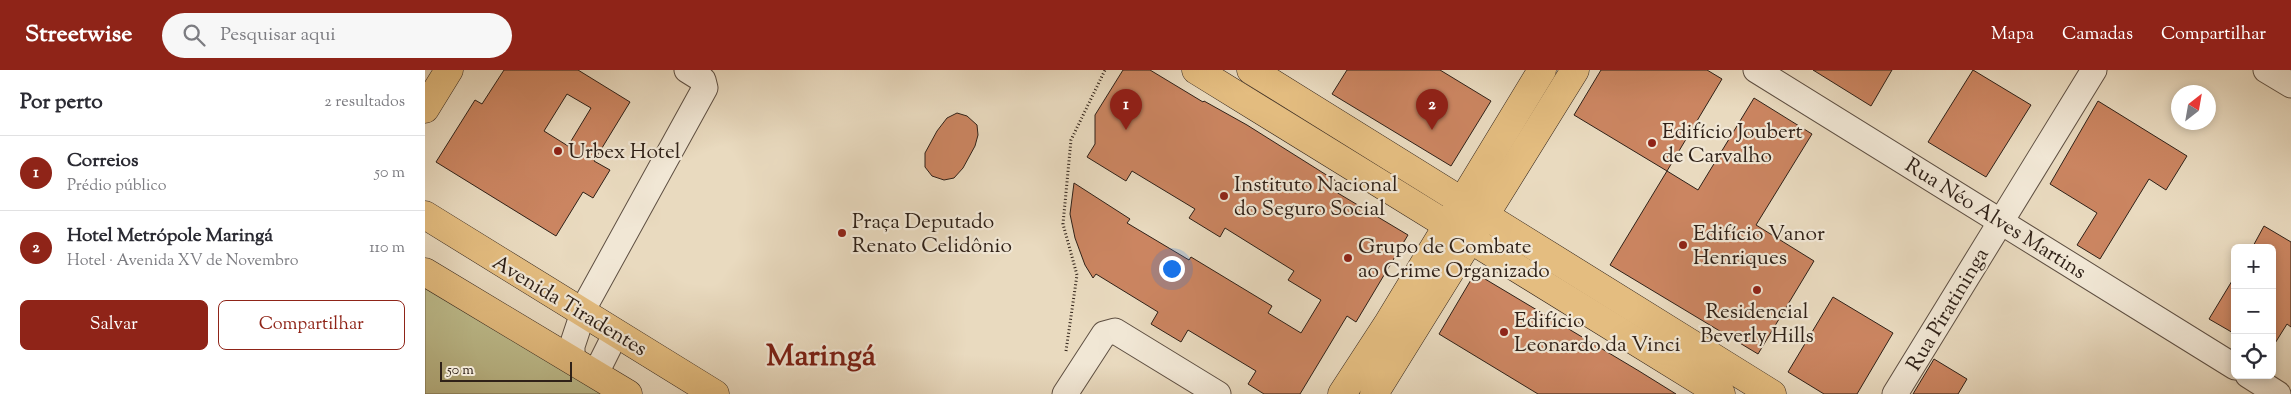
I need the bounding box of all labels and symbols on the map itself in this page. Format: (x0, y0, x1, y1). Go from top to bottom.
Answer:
north arrow (2171, 85, 2216, 130)
pin: 1 (1110, 89, 1142, 130)
pin: 2 (1416, 89, 1448, 130)
place label: Edifício Joubert de Carvalho (1662, 118, 1803, 172)
marker: Edifício Joubert de Carvalho (1646, 137, 1658, 149)
place label: Urbex Hotel (568, 138, 681, 168)
marker: Urbex Hotel (552, 145, 564, 157)
street label: Rua Néo Alves Martins (1898, 152, 2091, 288)
place label: Instituto Nacional do Seguro Social (1234, 171, 1398, 225)
marker: Instituto Nacional do Seguro Social (1218, 190, 1230, 202)
place label: Praça Deputado Renato Celidônio (852, 208, 1012, 262)
place label: Edifício Vanor Henriques (1693, 220, 1825, 274)
marker: Praça Deputado Renato Celidônio (836, 227, 848, 239)
place label: Grupo de Combate ao Crime Organizado (1358, 233, 1550, 287)
marker: Edifício Vanor Henriques (1677, 239, 1689, 251)
street label: Rua Piratininga (1900, 242, 1998, 377)
street label: Avenida Tiradentes (486, 249, 652, 365)
marker: Grupo de Combate ao Crime Organizado (1342, 252, 1354, 264)
your location (1159, 256, 1185, 282)
marker: Residencial Beverly Hills (1751, 284, 1763, 296)
place label: Residencial Beverly Hills (1700, 298, 1814, 352)
place label: Edifício Leonardo da Vinci (1514, 307, 1681, 361)
marker: Edifício Leonardo da Vinci (1498, 326, 1510, 338)
district label: Maringá (766, 335, 877, 380)
scale bar (440, 359, 573, 382)

